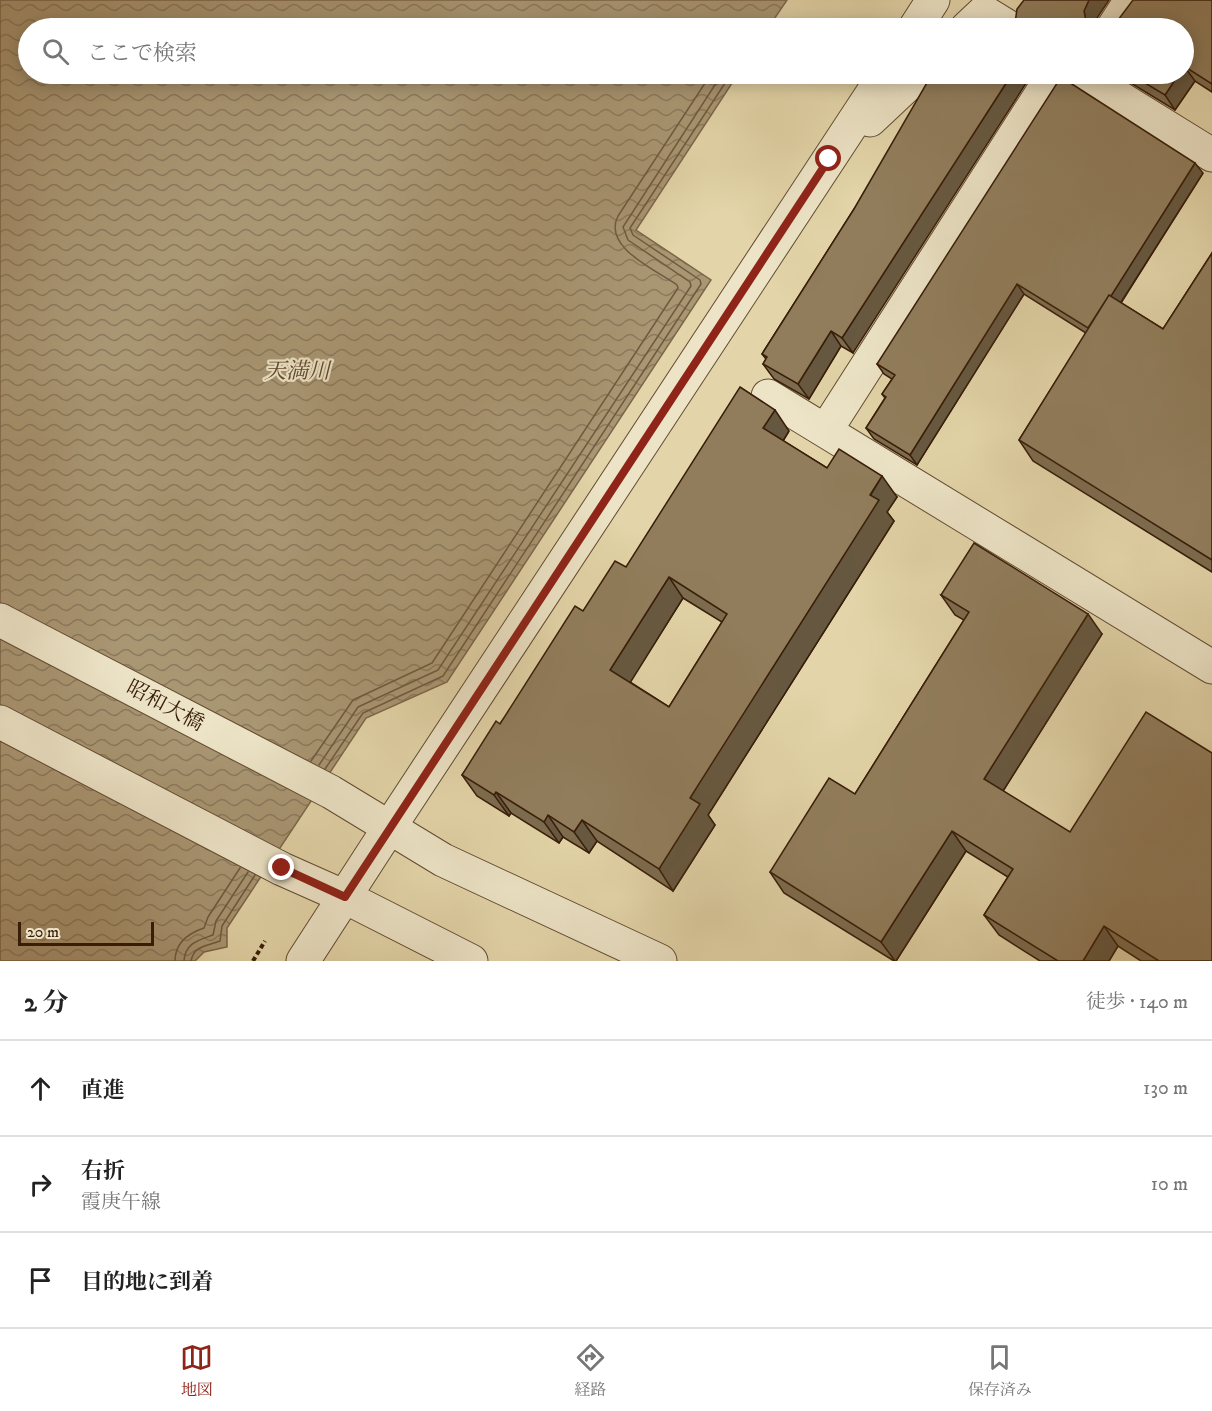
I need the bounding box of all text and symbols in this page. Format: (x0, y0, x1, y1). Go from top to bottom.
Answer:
search box (18, 18, 1194, 84)
icon: search (39, 35, 72, 68)
text: ここで検索 (87, 40, 197, 67)
route start (815, 145, 841, 171)
water label: 天満川 (264, 358, 332, 385)
street label: 昭和大橋 (122, 675, 208, 737)
route end (268, 854, 294, 880)
scale bar (18, 919, 154, 946)
text: 20 m (27, 922, 59, 942)
text: 2 分 (24, 987, 68, 1020)
text: 徒歩 · 140 m (1086, 990, 1188, 1015)
icon: ahead (24, 1072, 57, 1105)
text: 130 m (1143, 1076, 1188, 1101)
text: 直進 (81, 1077, 125, 1104)
text: 右折 (81, 1158, 125, 1185)
icon: right (24, 1168, 57, 1201)
text: 10 m (1151, 1172, 1188, 1197)
text: 霞庚午線 (81, 1190, 161, 1215)
icon: arrive (24, 1264, 57, 1297)
text: 目的地に到着 (81, 1269, 213, 1296)
tab: 地図 (180, 1341, 213, 1400)
tab: 経路 (574, 1341, 607, 1400)
tab: 保存済み (968, 1341, 1032, 1400)

